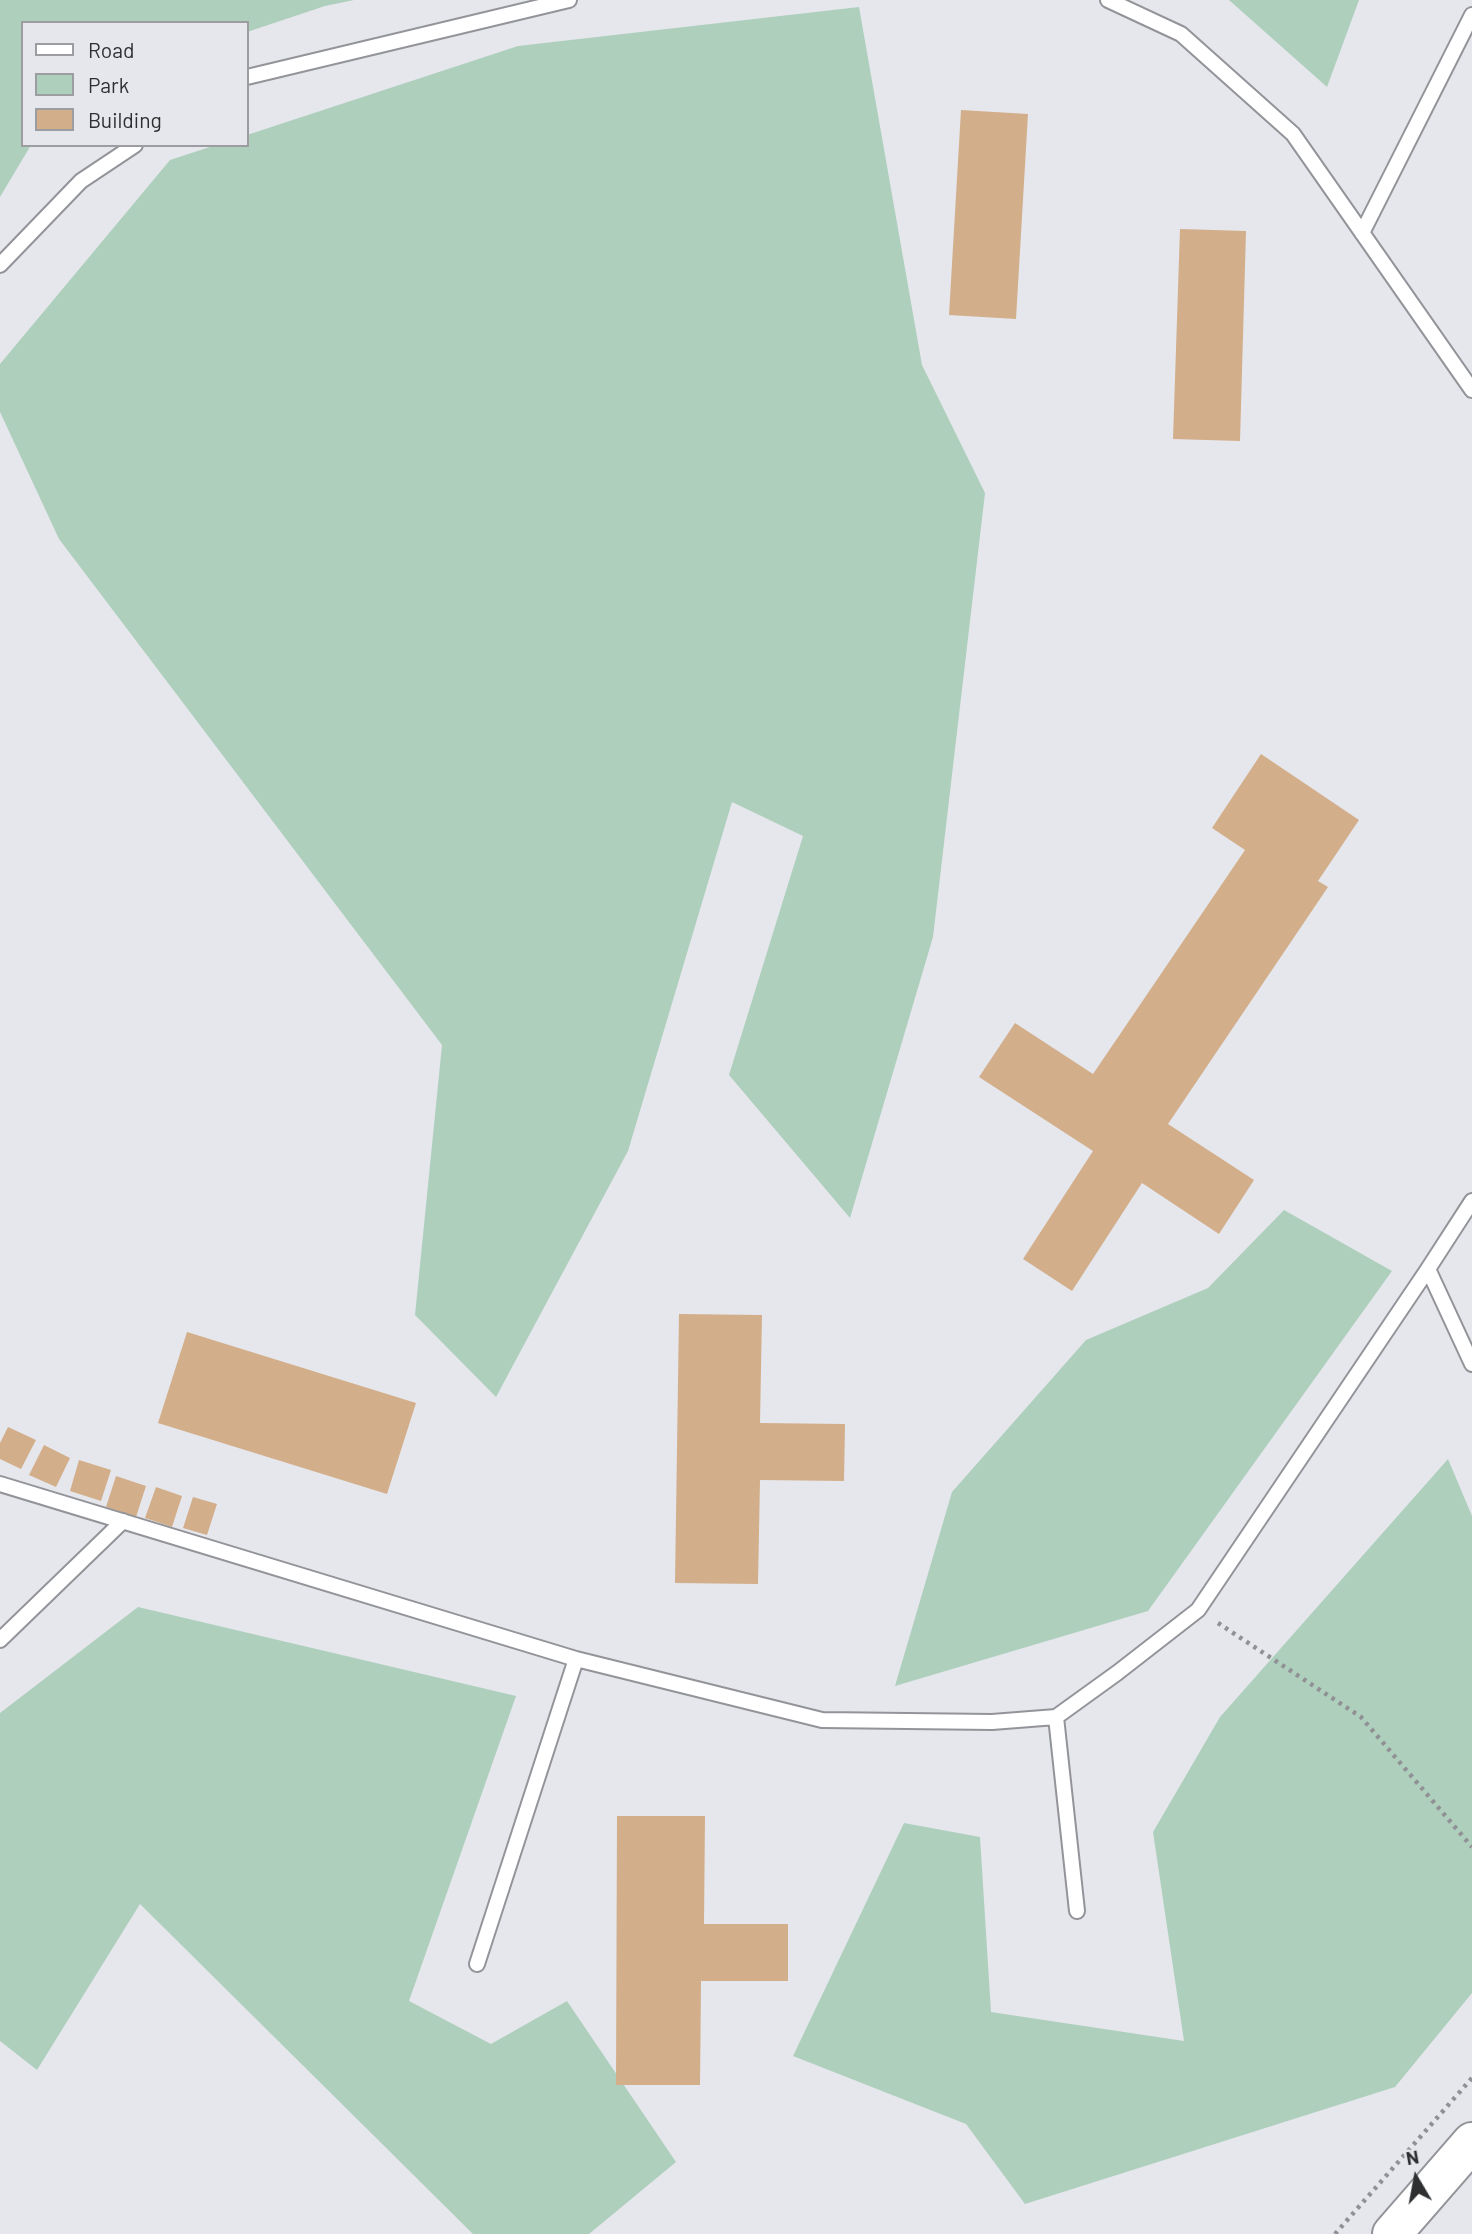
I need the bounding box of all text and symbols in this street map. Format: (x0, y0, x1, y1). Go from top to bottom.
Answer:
legend (21, 21, 248, 147)
text: Road (88, 37, 134, 62)
text: Park (88, 72, 129, 97)
text: Building (88, 107, 162, 132)
north arrow (1381, 2143, 1451, 2213)
text: N (1404, 2144, 1420, 2169)

